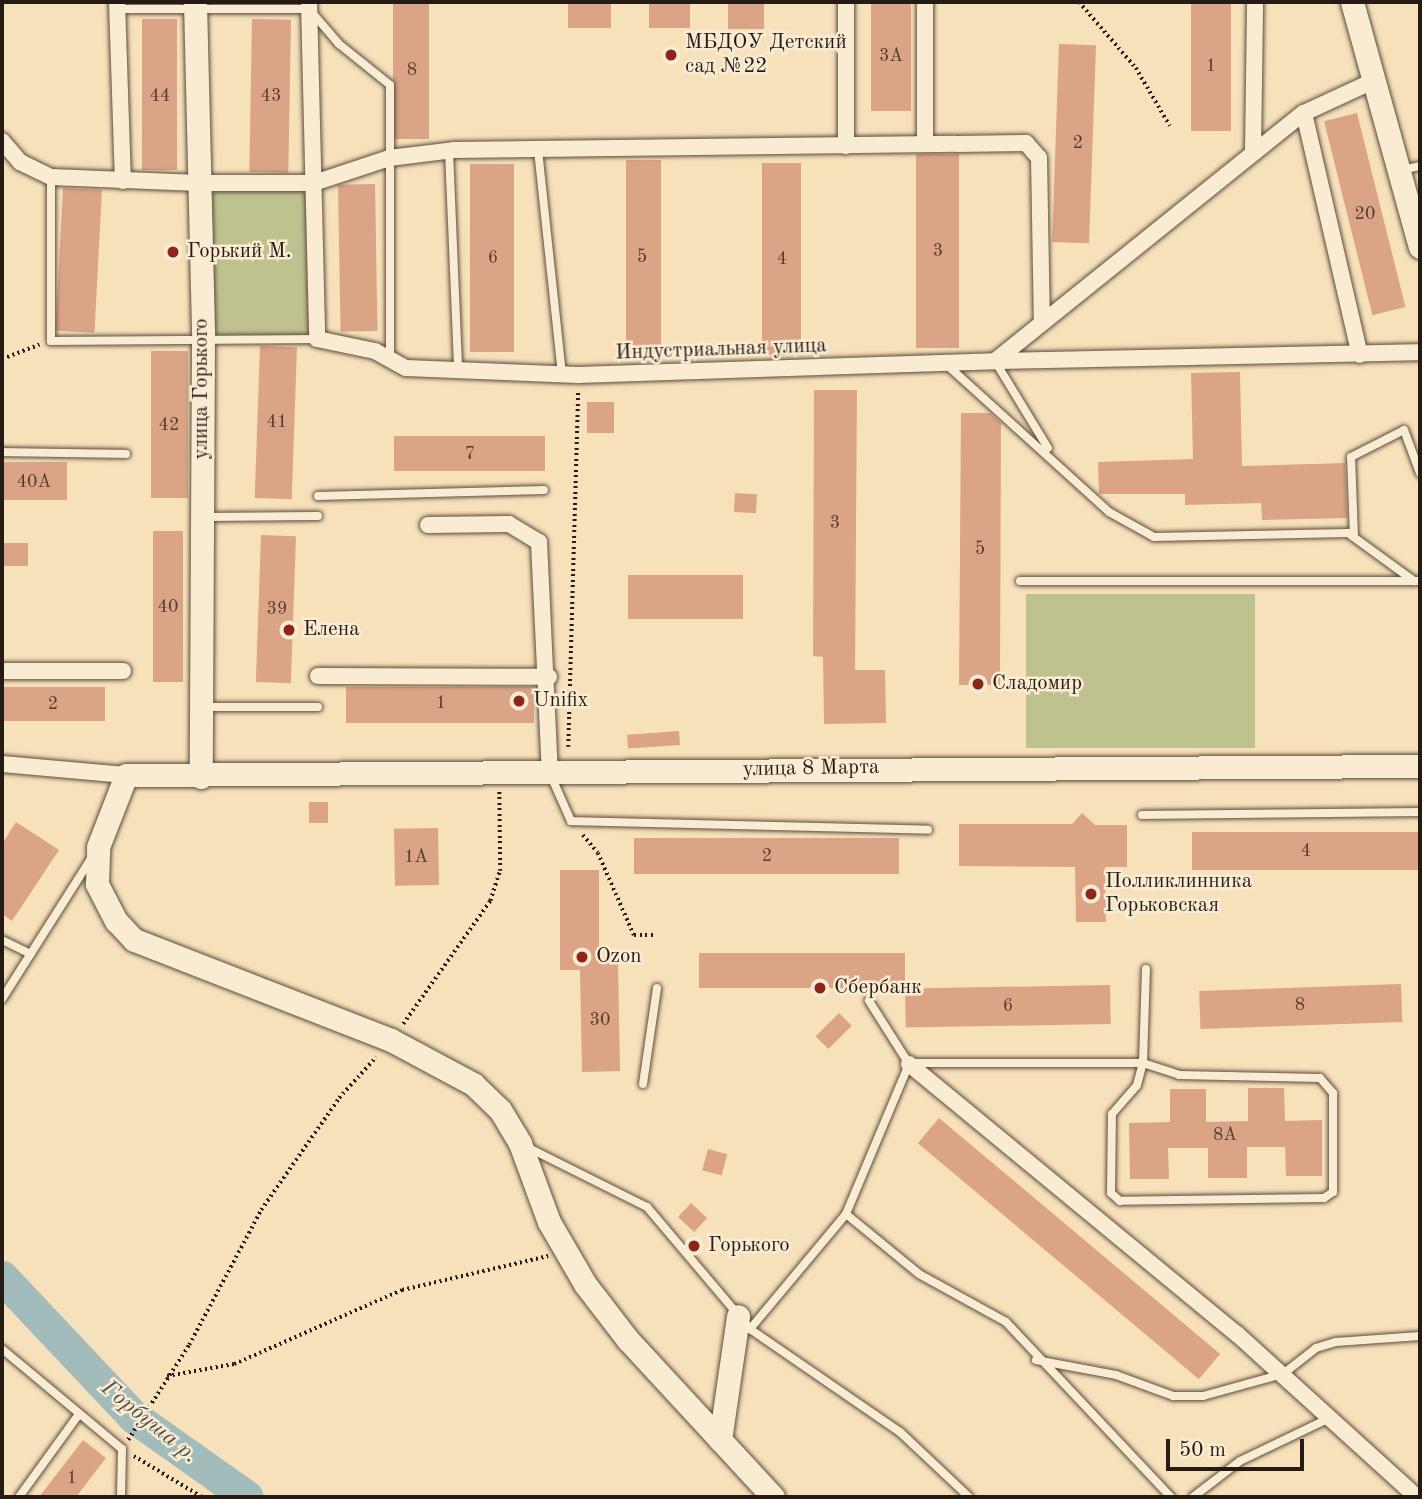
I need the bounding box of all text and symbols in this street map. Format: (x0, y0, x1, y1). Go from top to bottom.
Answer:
place label: МБДОУ Детский сад №22 (685, 30, 847, 80)
house number: 3А (879, 45, 903, 67)
marker: МБДОУ Детский сад №22 (663, 47, 679, 63)
house number: 1 (1206, 55, 1216, 77)
house number: 8 (407, 59, 417, 81)
house number: 44 (150, 85, 170, 107)
house number: 43 (261, 85, 281, 107)
house number: 2 (1073, 132, 1083, 154)
house number: 20 (1355, 203, 1375, 225)
place label: Горький М. (187, 239, 292, 265)
house number: 3 (933, 240, 943, 262)
marker: Горький М. (165, 244, 181, 260)
house number: 5 (637, 246, 647, 268)
house number: 6 (488, 247, 498, 269)
house number: 4 (777, 248, 787, 270)
street label: улица Горького (189, 318, 215, 460)
street label: Индустриальная улица (615, 334, 827, 366)
house number: 41 (267, 411, 287, 433)
house number: 42 (159, 414, 179, 436)
house number: 7 (465, 443, 475, 465)
house number: 40А (17, 471, 51, 493)
house number: 3 (830, 512, 840, 534)
house number: 5 (975, 538, 985, 560)
house number: 40 (158, 596, 178, 618)
house number: 39 (267, 598, 287, 620)
place label: Елена (303, 617, 360, 643)
marker: Елена (281, 622, 297, 638)
place label: Сладомир (992, 671, 1082, 697)
marker: Сладомир (970, 676, 986, 692)
place label: Unifix (533, 688, 588, 714)
house number: 1 (436, 692, 446, 714)
house number: 2 (48, 693, 58, 715)
marker: Unifix (511, 693, 527, 709)
street label: улица 8 Марта (742, 755, 880, 783)
house number: 4 (1301, 840, 1311, 862)
house number: 2 (762, 845, 772, 867)
house number: 1А (404, 846, 428, 868)
place label: Полликлинника Горьковская (1105, 869, 1252, 919)
marker: Полликлинника Горьковская (1083, 886, 1099, 902)
place label: Ozon (596, 944, 642, 970)
marker: Ozon (574, 949, 590, 965)
place label: Сбербанк (834, 975, 922, 1001)
marker: Сбербанк (812, 980, 828, 996)
house number: 8 (1295, 994, 1305, 1016)
house number: 6 (1003, 995, 1013, 1017)
house number: 30 (590, 1009, 610, 1031)
house number: 8А (1213, 1124, 1237, 1146)
place label: Горького (708, 1233, 790, 1259)
marker: Горького (686, 1238, 702, 1254)
water label: Горбуша р. (95, 1375, 203, 1469)
scale bar (1170, 1426, 1308, 1470)
text: 50 m (1179, 1440, 1226, 1461)
house number: 1 (67, 1467, 77, 1489)

